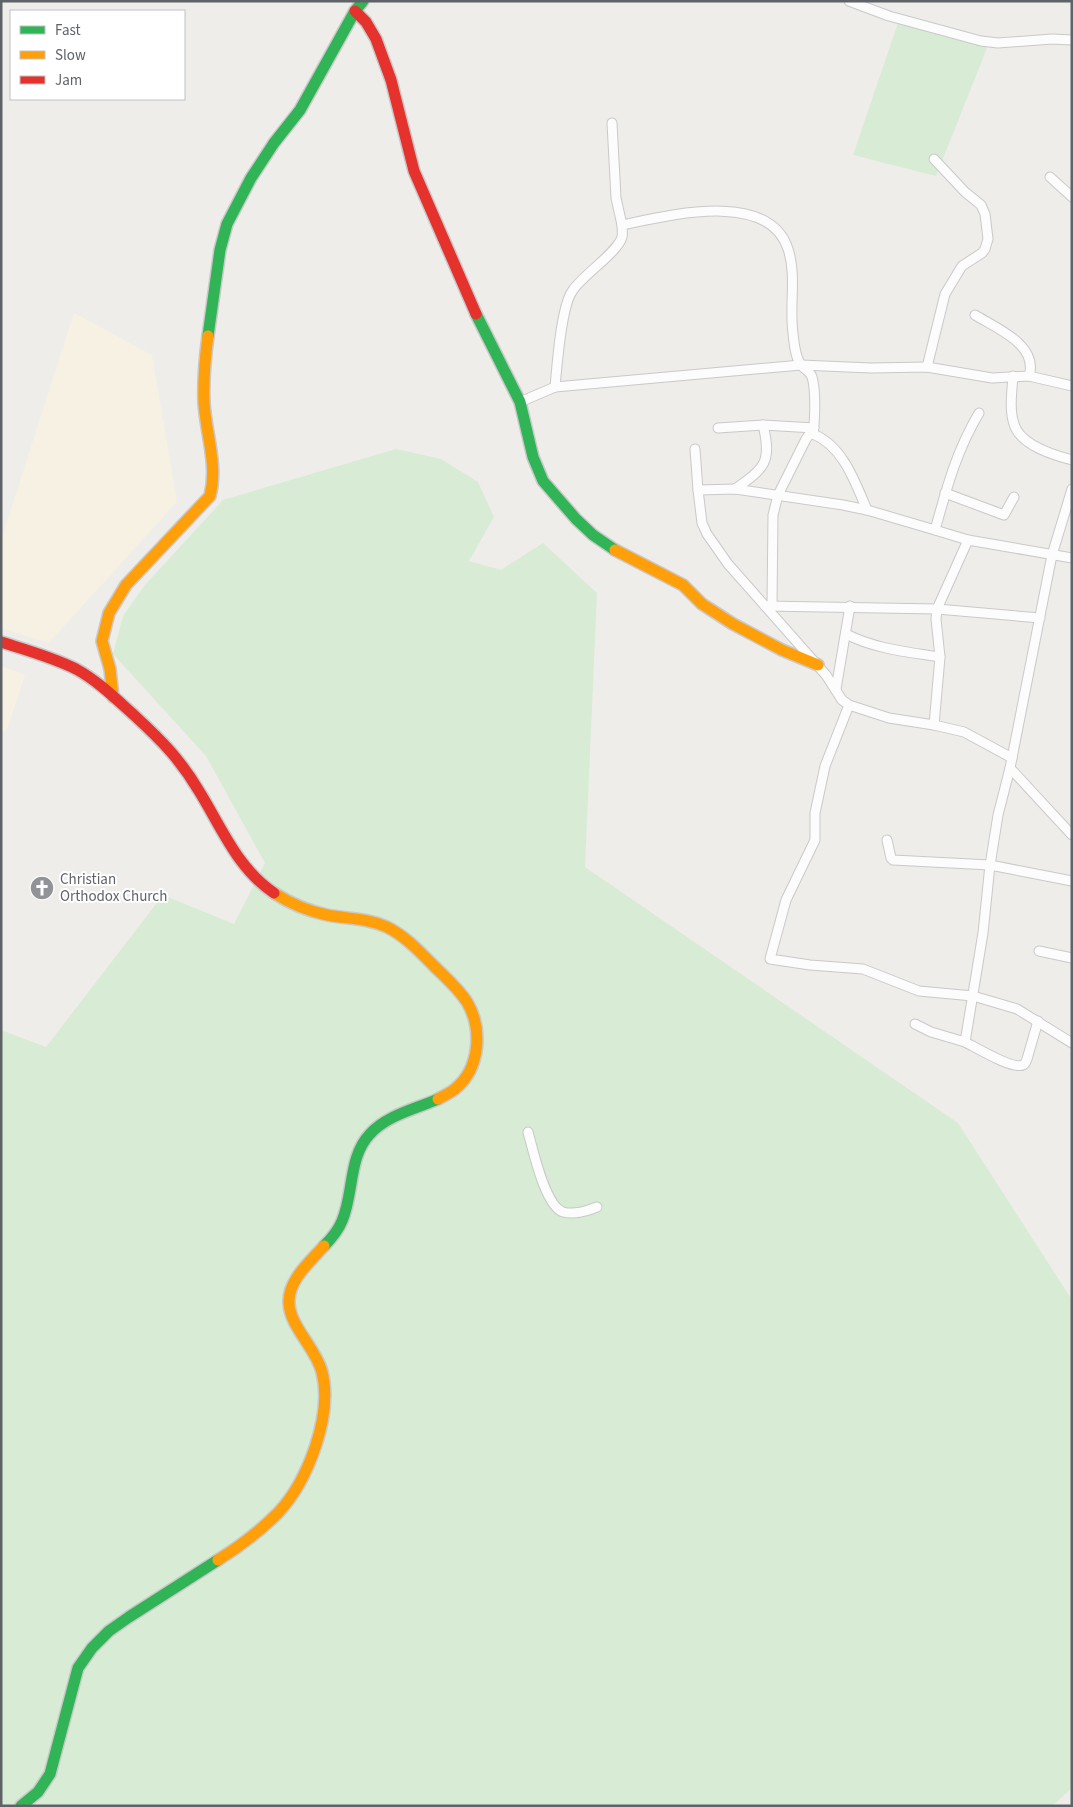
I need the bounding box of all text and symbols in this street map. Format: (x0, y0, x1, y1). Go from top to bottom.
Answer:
legend (10, 10, 185, 100)
text: Fast (55, 20, 81, 41)
text: Slow (55, 45, 86, 66)
text: Jam (55, 70, 82, 91)
place label: Christian Orthodox Church (60, 869, 167, 907)
church icon: Christian Orthodox Church (29, 875, 55, 901)

